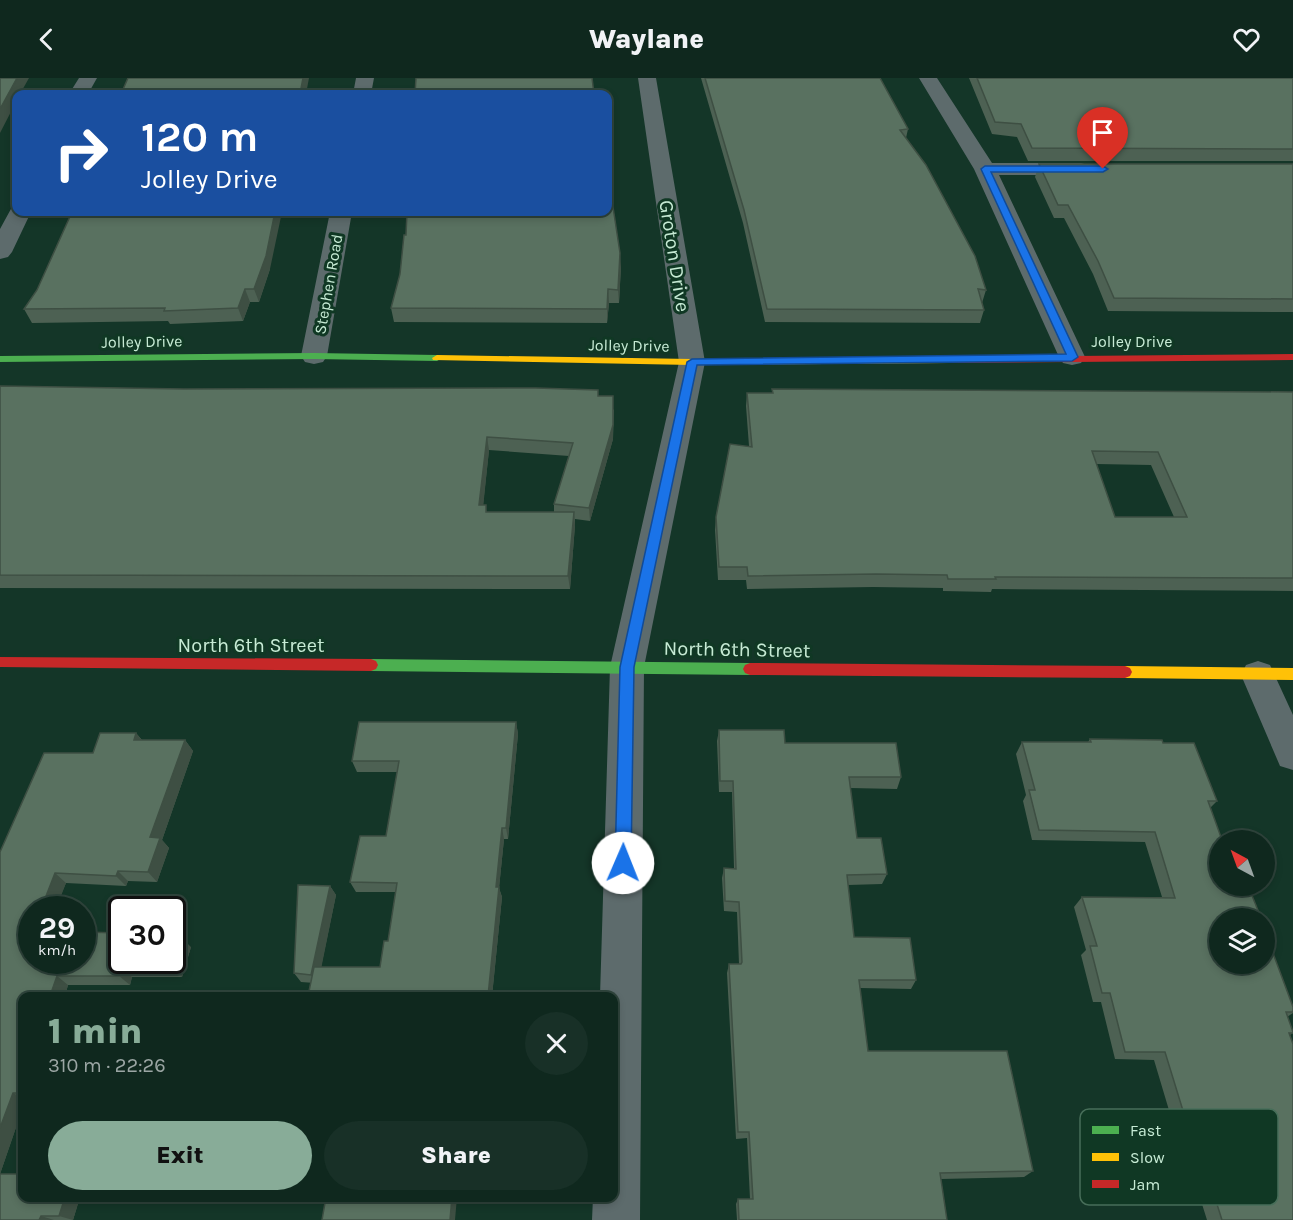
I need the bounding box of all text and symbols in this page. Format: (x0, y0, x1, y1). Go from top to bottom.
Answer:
icon: back (30, 23, 63, 56)
text: Waylane (589, 23, 704, 55)
icon: heart (1230, 23, 1263, 56)
pin (1077, 107, 1128, 169)
text: 120 m (141, 112, 258, 162)
icon: right (42, 114, 120, 192)
icon: arrive (1086, 116, 1119, 149)
text: Jolley Drive (141, 163, 278, 195)
street label: Groton Drive (654, 198, 695, 314)
street label: Stephen Road (310, 232, 347, 336)
street label: Jolley Drive (101, 331, 183, 352)
street label: Jolley Drive (1092, 332, 1173, 351)
street label: Jolley Drive (588, 335, 670, 356)
street label: North 6th Street (178, 634, 325, 657)
street label: North 6th Street (663, 637, 811, 662)
north arrow (1209, 830, 1275, 896)
map controls (1209, 830, 1275, 974)
position arrow (591, 831, 655, 895)
speed limit sign: 30 (108, 896, 186, 974)
button: layers (1209, 908, 1275, 974)
text: 29 (39, 910, 75, 946)
text: km/h (38, 941, 76, 959)
text: 1 min (48, 1010, 142, 1052)
button: close (525, 1012, 588, 1075)
text: 310 m · 22:26 (48, 1054, 166, 1077)
legend (1080, 1109, 1278, 1205)
button: Exit (48, 1121, 312, 1190)
button: Share (324, 1121, 588, 1190)
text: Fast (1130, 1121, 1161, 1140)
text: Slow (1130, 1148, 1165, 1167)
text: Jam (1130, 1175, 1160, 1194)

